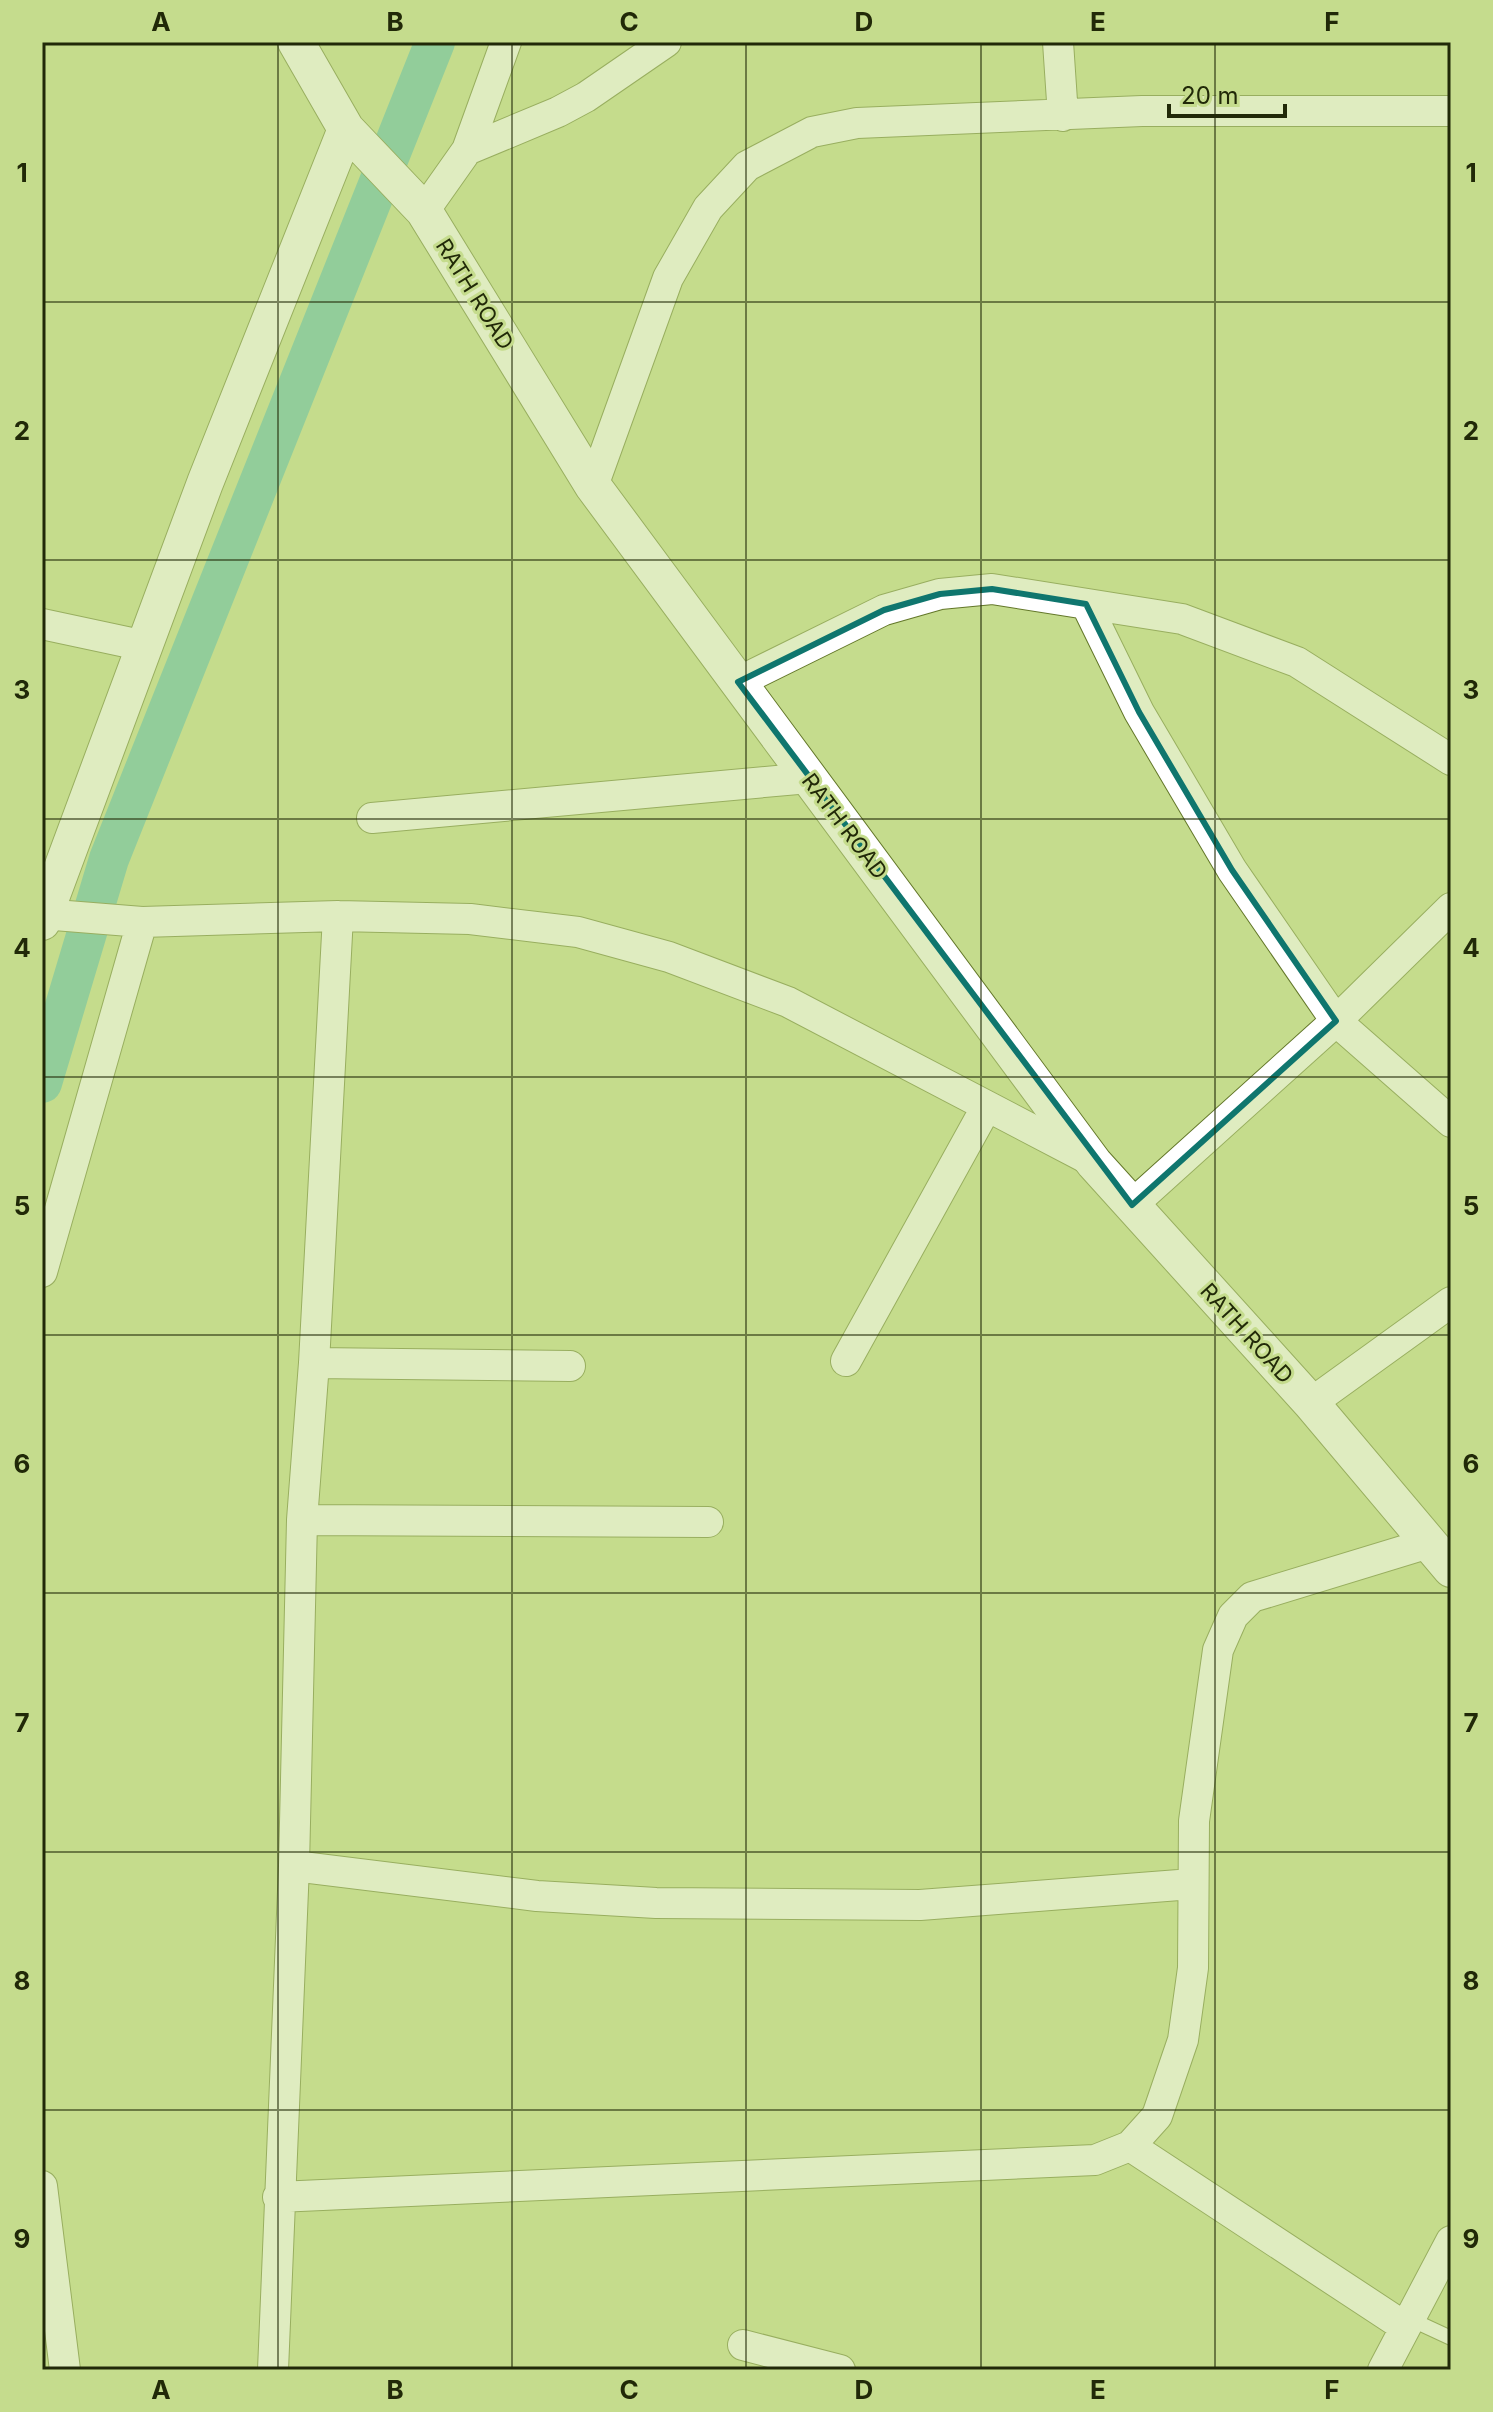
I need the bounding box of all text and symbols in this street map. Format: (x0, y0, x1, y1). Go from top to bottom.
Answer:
text: A (151, 6, 171, 37)
text: B (386, 6, 404, 37)
text: C (619, 6, 639, 37)
text: D (855, 6, 873, 37)
text: E (1090, 6, 1106, 37)
text: F (1324, 6, 1340, 37)
scale bar (1169, 68, 1285, 118)
text: 20 m (1181, 81, 1239, 110)
text: 1 (16, 157, 28, 188)
text: 1 (1465, 157, 1477, 188)
street label: RATH ROAD (431, 234, 519, 354)
text: 2 (14, 415, 30, 446)
text: 2 (1463, 415, 1479, 446)
text: 3 (14, 674, 30, 705)
text: 3 (1463, 674, 1479, 705)
street label: RATH ROAD (797, 768, 893, 884)
text: 4 (13, 932, 31, 963)
text: 4 (1462, 932, 1480, 963)
text: 5 (14, 1190, 30, 1221)
text: 5 (1463, 1190, 1479, 1221)
street label: RATH ROAD (1195, 1278, 1299, 1388)
text: 6 (14, 1448, 30, 1479)
text: 6 (1463, 1448, 1479, 1479)
text: 7 (14, 1707, 30, 1738)
text: 7 (1463, 1707, 1479, 1738)
text: 8 (14, 1965, 30, 1996)
text: 8 (1463, 1965, 1479, 1996)
text: 9 (14, 2223, 30, 2254)
text: 9 (1463, 2223, 1479, 2254)
text: A (151, 2374, 171, 2405)
text: B (386, 2374, 404, 2405)
text: C (619, 2374, 639, 2405)
text: D (855, 2374, 873, 2405)
text: E (1090, 2374, 1106, 2405)
text: F (1324, 2374, 1340, 2405)

